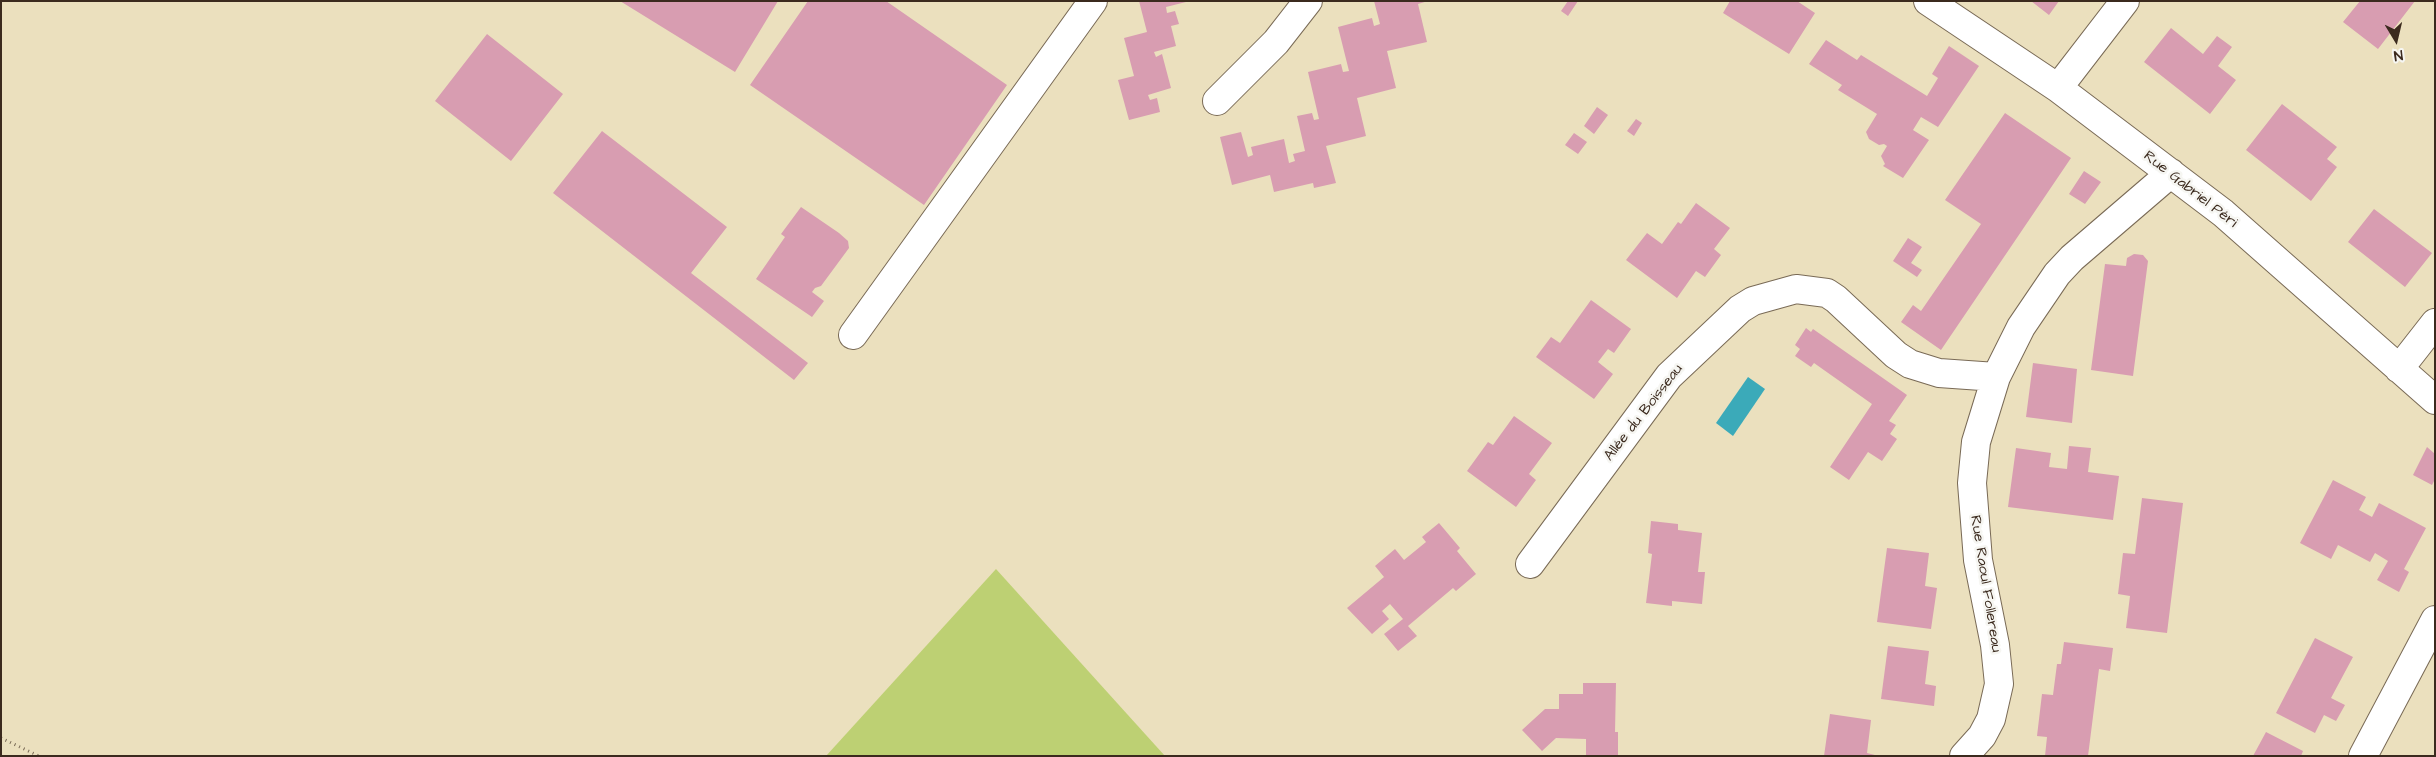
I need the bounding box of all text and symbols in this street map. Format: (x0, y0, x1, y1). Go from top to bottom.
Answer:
north arrow (2371, 15, 2421, 65)
text: N (2392, 44, 2404, 65)
street label: Rue Gabriel Péri (2139, 148, 2241, 232)
street label: Allée du Boisseau (1601, 361, 1687, 465)
street label: Rue Raoul Follereau (1965, 514, 2005, 654)

